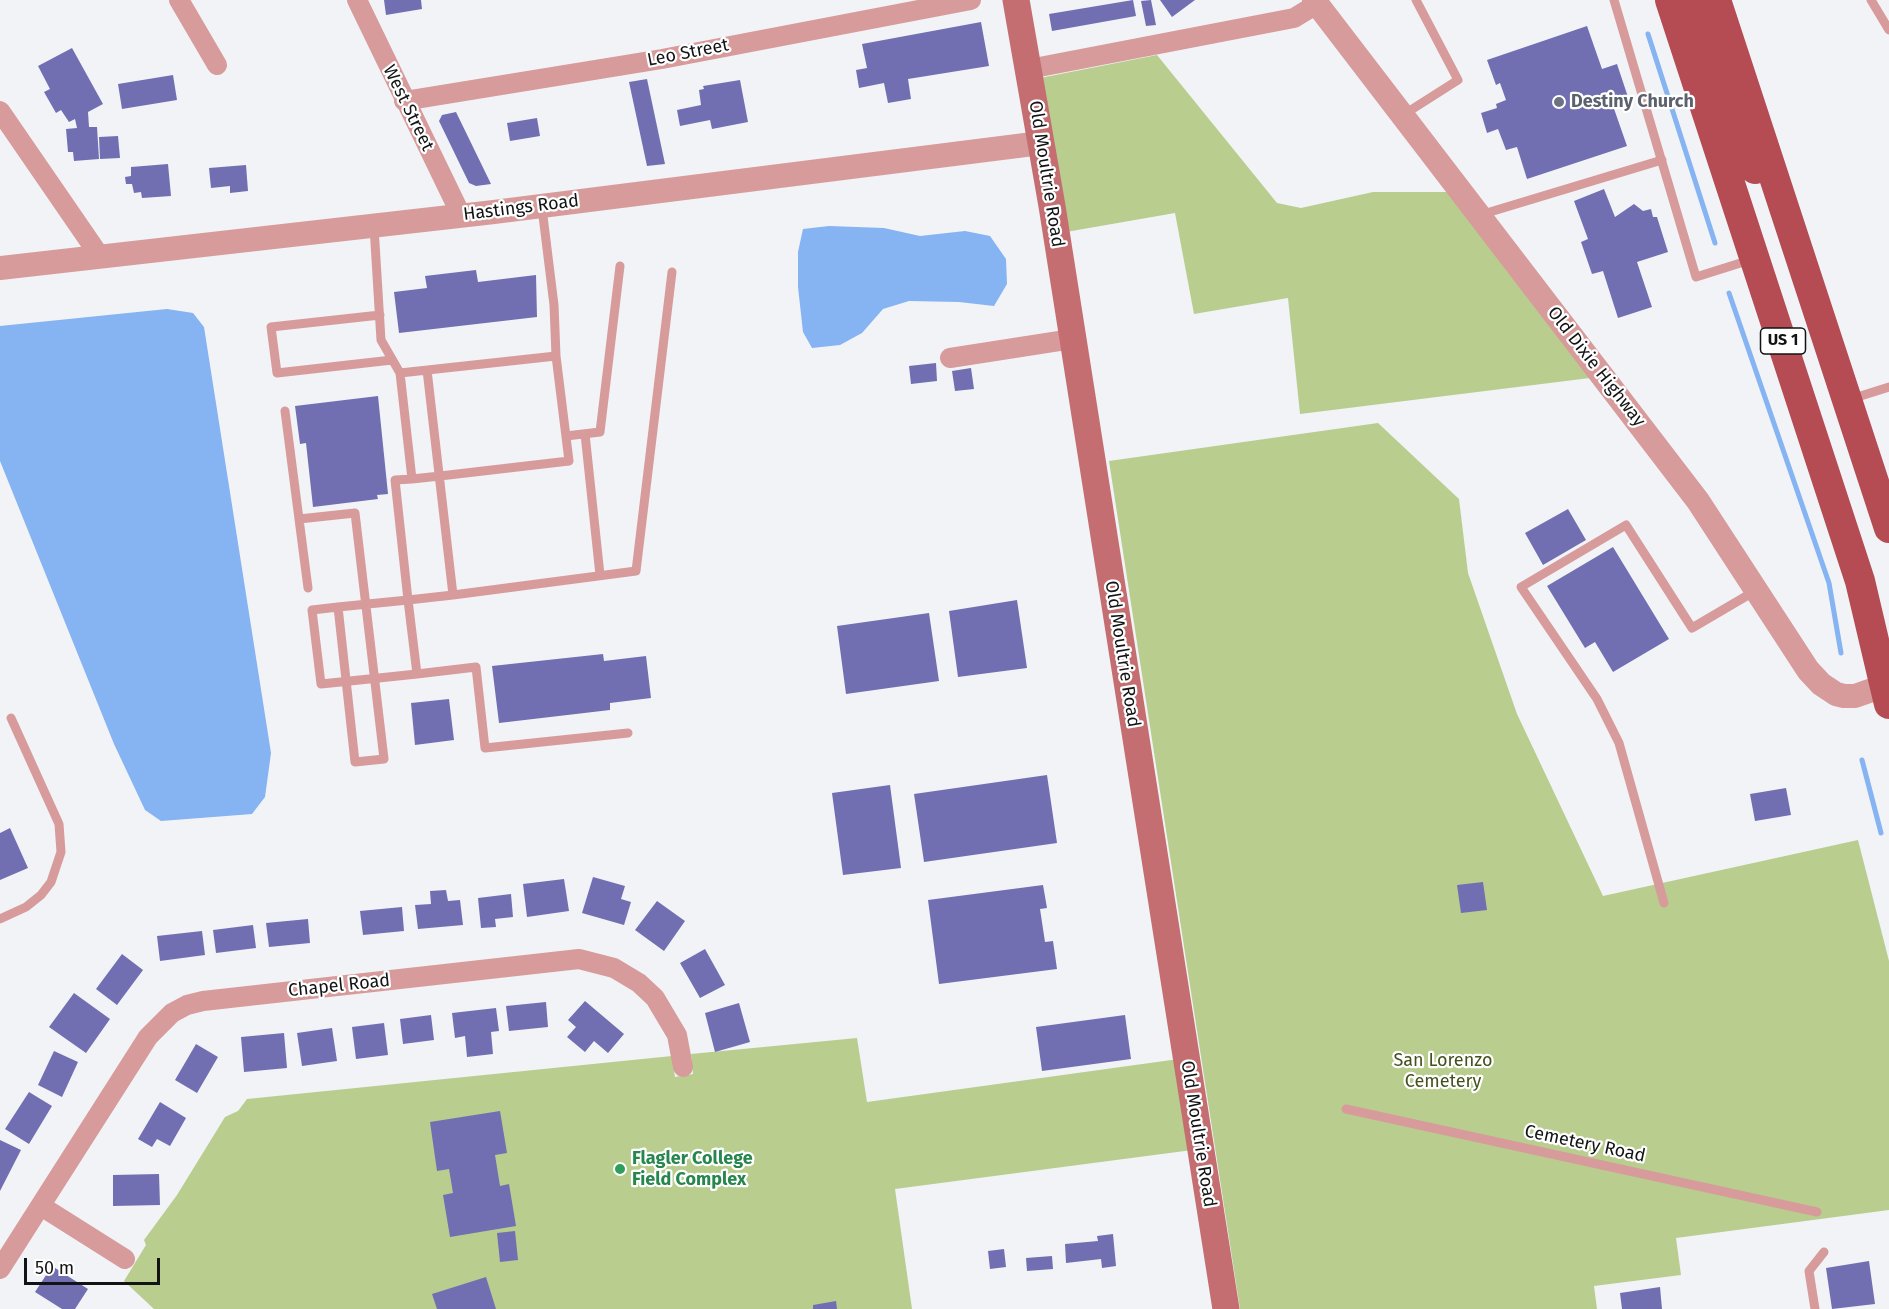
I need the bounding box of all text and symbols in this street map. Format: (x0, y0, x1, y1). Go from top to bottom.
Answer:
street label: Leo Street (645, 35, 731, 71)
street label: West Street (378, 61, 438, 155)
place label: Destiny Church (1571, 91, 1694, 113)
marker: Destiny Church (1552, 95, 1566, 109)
street label: Old Moultrie Road (1024, 99, 1068, 249)
street label: Hastings Road (462, 190, 580, 226)
street label: Old Dixie Highway (1542, 303, 1650, 431)
road number: US 1 (1760, 328, 1806, 354)
street label: Old Moultrie Road (1100, 579, 1144, 729)
street label: Chapel Road (287, 970, 391, 1002)
park label: San Lorenzo Cemetery (1394, 1050, 1492, 1092)
street label: Old Moultrie Road (1176, 1059, 1220, 1209)
street label: Cemetery Road (1523, 1121, 1647, 1167)
place label: Flagler College Field Complex (632, 1148, 753, 1190)
marker: Flagler College Field Complex (613, 1162, 627, 1176)
scale bar (27, 1246, 164, 1284)
text: 50 m (35, 1257, 74, 1279)

